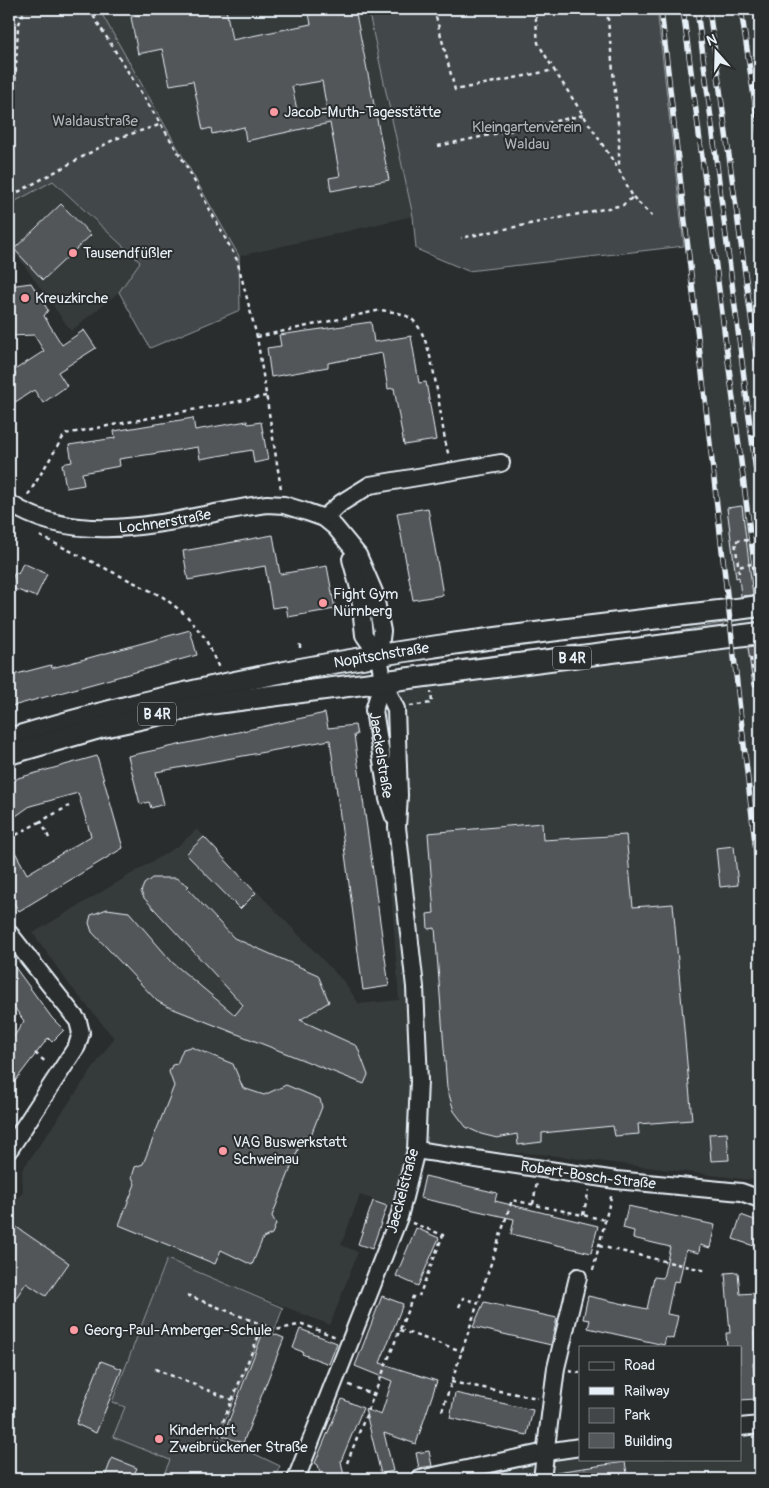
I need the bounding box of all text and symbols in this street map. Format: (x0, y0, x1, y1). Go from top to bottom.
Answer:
north arrow (692, 28, 742, 78)
text: N (704, 31, 719, 50)
place label: Jacob-Muth-Tagesstätte (284, 103, 441, 122)
marker: Jacob-Muth-Tagesstätte (268, 106, 280, 118)
park label: Waldaustraße (52, 112, 138, 131)
park label: Kleingartenverein Waldau (472, 118, 582, 154)
place label: Tausendfüßler (83, 244, 173, 263)
marker: Tausendfüßler (67, 247, 79, 259)
place label: Kreuzkirche (35, 289, 109, 308)
marker: Kreuzkirche (19, 292, 31, 304)
street label: Lochnerstraße (118, 504, 213, 537)
place label: Fight Gym Nürnberg (333, 585, 398, 621)
marker: Fight Gym Nürnberg (317, 597, 329, 609)
street label: Nopitschstraße (332, 638, 431, 672)
road number: B 4R (553, 646, 591, 670)
road number: B 4R (138, 702, 176, 726)
street label: Jaeckelstraße (365, 711, 397, 800)
place label: VAG Buswerkstatt Schweinau (233, 1133, 348, 1169)
marker: VAG Buswerkstatt Schweinau (217, 1145, 229, 1157)
street label: Jaeckelstraße (383, 1146, 424, 1235)
street label: Robert-Bosch-Straße (519, 1156, 657, 1193)
place label: Georg-Paul-Amberger-Schule (84, 1321, 272, 1340)
marker: Georg-Paul-Amberger-Schule (68, 1324, 80, 1336)
legend (579, 1346, 742, 1460)
text: Road (624, 1356, 655, 1375)
text: Railway (624, 1382, 670, 1401)
text: Park (624, 1406, 651, 1425)
place label: Kinderhort Zweibrückener Straße (169, 1421, 308, 1457)
text: Building (624, 1432, 672, 1451)
marker: Kinderhort Zweibrückener Straße (153, 1433, 165, 1445)

